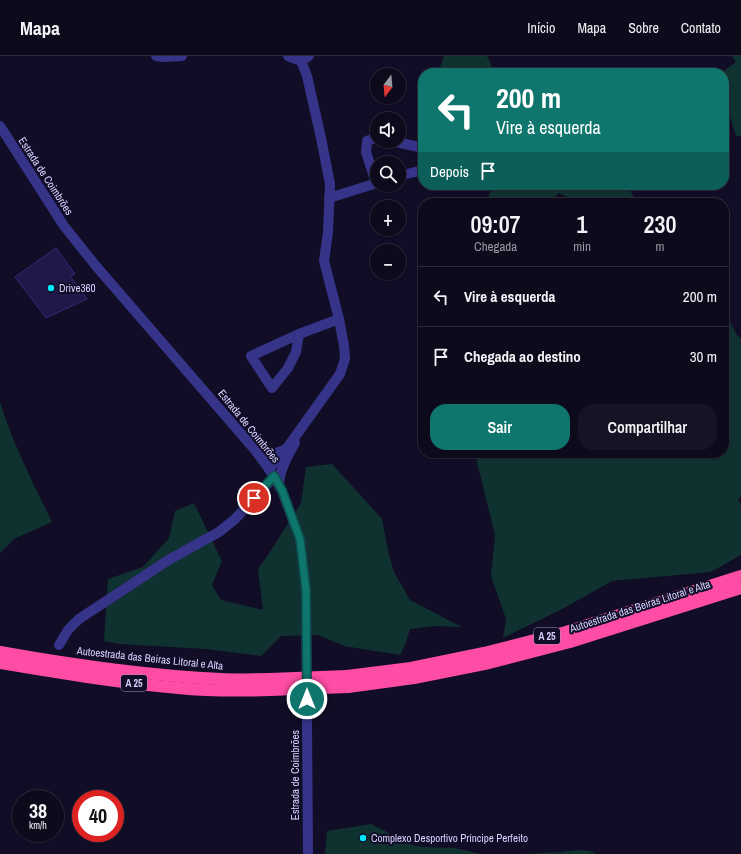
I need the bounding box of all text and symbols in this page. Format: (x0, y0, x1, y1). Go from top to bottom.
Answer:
text: Mapa (20, 15, 60, 41)
text: Início (527, 19, 555, 37)
text: Mapa (577, 19, 606, 37)
text: Sobre (628, 19, 659, 37)
text: Contato (681, 19, 721, 37)
north arrow (370, 68, 406, 104)
map controls (370, 68, 406, 280)
text: 200 m (496, 79, 561, 117)
icon: left (430, 84, 482, 136)
button: sound (370, 112, 406, 148)
text: Vire à esquerda (496, 115, 601, 140)
street label: Estrada de Coimbrões (16, 134, 77, 218)
button: search (370, 156, 406, 192)
icon: arrive (477, 160, 499, 182)
text: Depois (430, 161, 469, 182)
button: + (370, 200, 406, 236)
text: 09:07 (471, 208, 521, 240)
text: 1 (577, 208, 588, 240)
text: 230 (644, 208, 676, 240)
text: Chegada (474, 238, 517, 255)
text: min (573, 238, 591, 255)
text: m (656, 238, 664, 255)
button: − (370, 244, 406, 280)
place label: Drive360 (59, 281, 96, 295)
marker: Drive360 (46, 283, 56, 293)
icon: left (430, 286, 452, 308)
text: Vire à esquerda (464, 286, 555, 307)
text: 200 m (683, 286, 717, 307)
icon: arrive (430, 346, 452, 368)
text: Chegada ao destino (464, 346, 581, 367)
text: 30 m (690, 346, 717, 367)
street label: Estrada de Coimbrões (215, 387, 283, 466)
button: Sair (430, 404, 570, 450)
button: Compartilhar (578, 404, 717, 450)
pin (237, 481, 271, 515)
icon: arrive (243, 487, 265, 509)
street label: Autoestrada das Beiras Litoral e Alta (567, 577, 712, 636)
road number: A 25 (534, 628, 560, 644)
street label: Autoestrada das Beiras Litoral e Alta (75, 643, 224, 673)
road number: A 25 (121, 675, 147, 691)
position arrow (286, 678, 328, 720)
street label: Estrada de Coimbrões (288, 729, 302, 820)
speed limit sign: 40 (72, 790, 124, 842)
text: 38 (29, 797, 47, 824)
text: km/h (29, 819, 47, 832)
place label: Complexo Desportivo Príncipe Perfeito (371, 831, 528, 845)
marker: Complexo Desportivo Príncipe Perfeito (358, 833, 368, 843)

